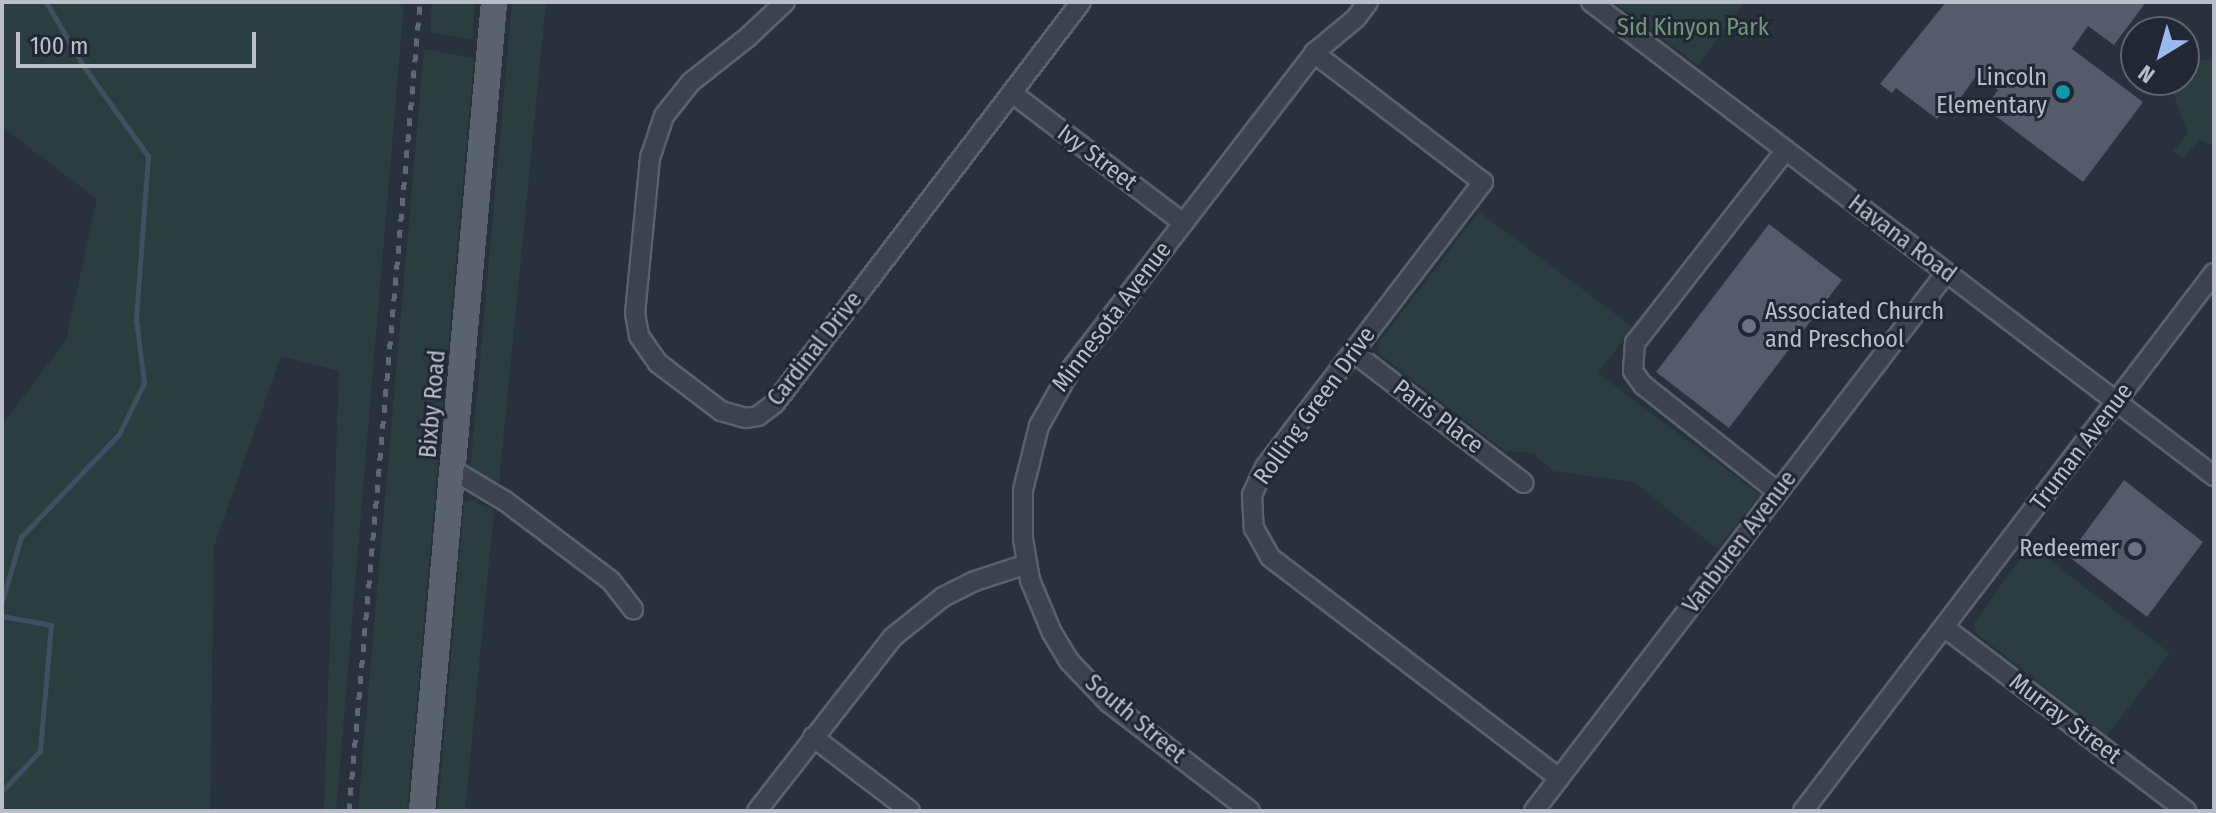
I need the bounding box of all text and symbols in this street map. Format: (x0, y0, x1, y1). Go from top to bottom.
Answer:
park label: Sid Kinyon Park (1617, 14, 1769, 42)
scale bar (20, 16, 260, 66)
north arrow (2120, 16, 2200, 96)
text: 100 m (30, 32, 88, 60)
text: N (2133, 59, 2160, 89)
place label: Lincoln Elementary (1936, 64, 2047, 120)
marker: Lincoln Elementary (2054, 83, 2072, 101)
street label: Ivy Street (1051, 119, 1143, 197)
street label: Havana Road (1842, 189, 1962, 289)
street label: Minnesota Avenue (1046, 236, 1178, 398)
street label: Cardinal Drive (761, 286, 869, 412)
place label: Associated Church and Preschool (1765, 298, 1944, 354)
marker: Associated Church and Preschool (1740, 317, 1758, 335)
street label: Rolling Green Drive (1248, 322, 1382, 490)
street label: Bixby Road (414, 349, 452, 459)
street label: Paris Place (1387, 374, 1489, 460)
street label: Truman Avenue (2025, 378, 2139, 516)
street label: Vanburen Avenue (1677, 465, 1803, 619)
place label: Redeemer (2019, 535, 2119, 563)
marker: Redeemer (2126, 540, 2144, 558)
street label: Murray Street (2003, 668, 2127, 770)
street label: South Street (1079, 669, 1191, 769)

